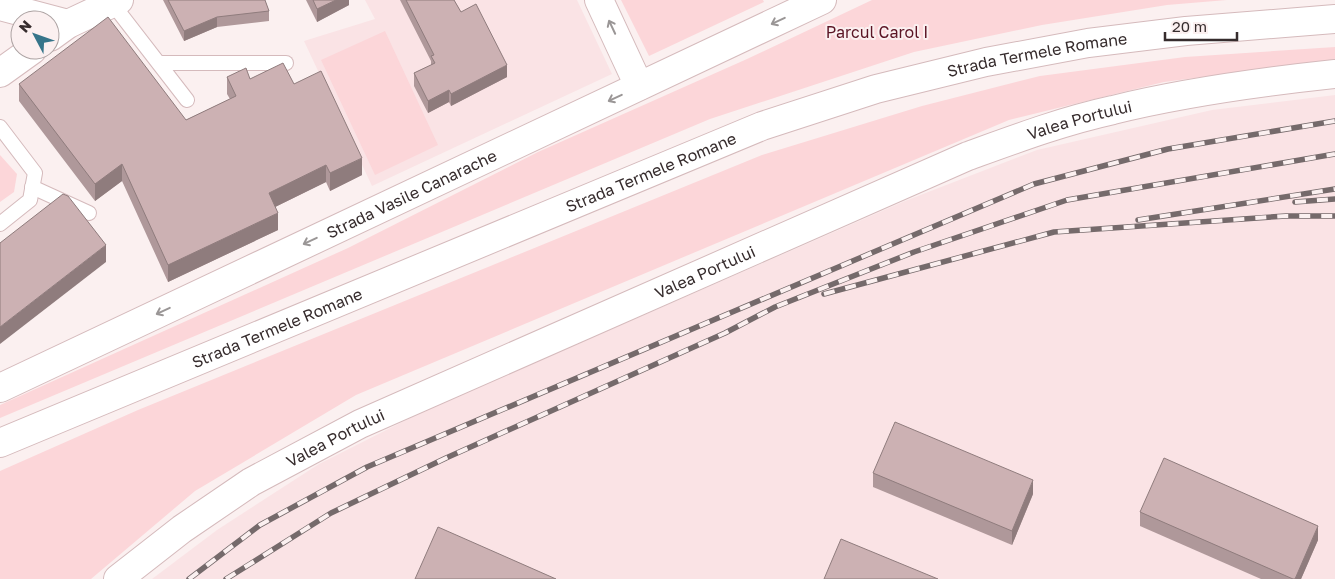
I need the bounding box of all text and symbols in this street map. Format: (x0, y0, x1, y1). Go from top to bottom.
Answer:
north arrow (10, 10, 60, 60)
scale bar (1165, 10, 1238, 42)
text: N (15, 17, 35, 36)
one-way arrow (771, 17, 786, 26)
text: 20 m (1172, 17, 1207, 35)
one-way arrow (607, 20, 616, 35)
park label: Parcul Carol I (826, 22, 928, 42)
street label: Strada Termele Romane (945, 28, 1128, 81)
one-way arrow (608, 93, 623, 103)
street label: Valea Portului (1025, 96, 1134, 144)
street label: Strada Termele Romane (563, 128, 739, 217)
street label: Strada Vasile Canarache (323, 145, 500, 243)
one-way arrow (303, 237, 318, 247)
street label: Valea Portului (651, 241, 758, 303)
street label: Strada Termele Romane (189, 283, 365, 372)
one-way arrow (156, 306, 171, 316)
street label: Valea Portului (283, 404, 388, 471)

